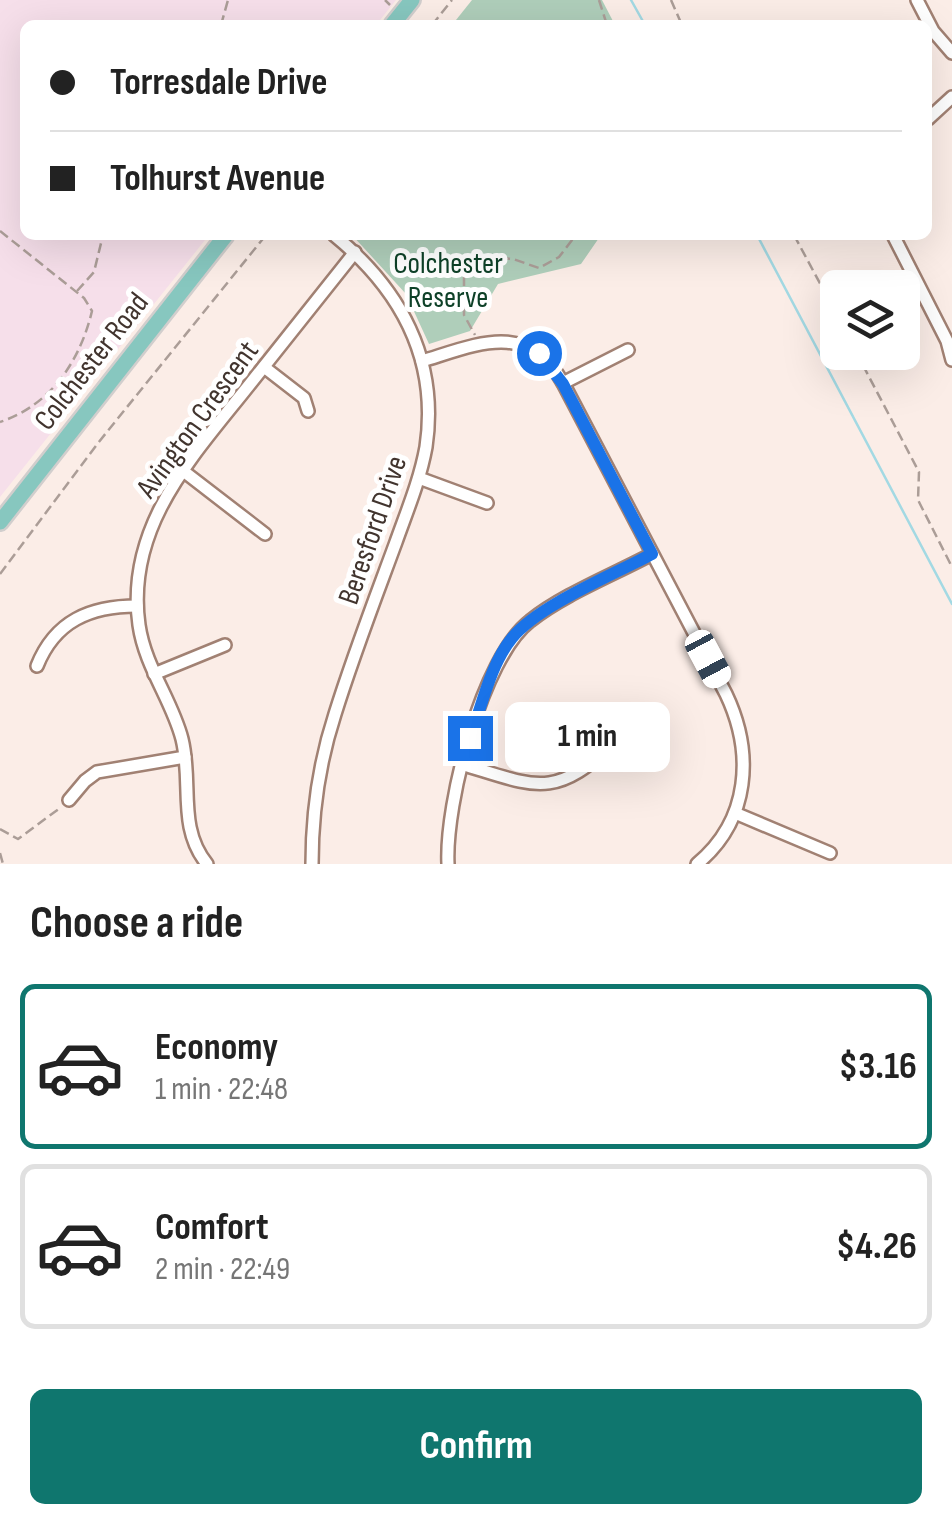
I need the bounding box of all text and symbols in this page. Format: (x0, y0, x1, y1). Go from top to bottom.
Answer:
text: Torresdale Drive (110, 60, 328, 105)
text: Tolhurst Avenue (110, 156, 325, 201)
park label: Colchester Reserve (393, 246, 503, 316)
map controls (820, 270, 920, 370)
button: layers (820, 270, 920, 370)
street label: Colchester Road (27, 286, 157, 437)
route start (517, 331, 562, 376)
street label: Avington Crescent (128, 334, 267, 506)
street label: Beresford Drive (331, 451, 415, 609)
car (681, 625, 735, 693)
callout: 1 min (505, 703, 670, 773)
route end (448, 716, 493, 761)
text: 1 min (558, 717, 617, 756)
text: Choose a ride (30, 896, 243, 951)
icon: car (35, 1022, 125, 1112)
text: Economy (155, 1025, 278, 1070)
text: $3.16 (839, 1044, 917, 1089)
text: 1 min · 22:48 (155, 1070, 288, 1109)
icon: car (35, 1202, 125, 1292)
text: Comfort (155, 1205, 269, 1250)
text: $4.26 (836, 1224, 917, 1269)
text: 2 min · 22:49 (155, 1250, 290, 1289)
button: Confirm (30, 1389, 922, 1504)

